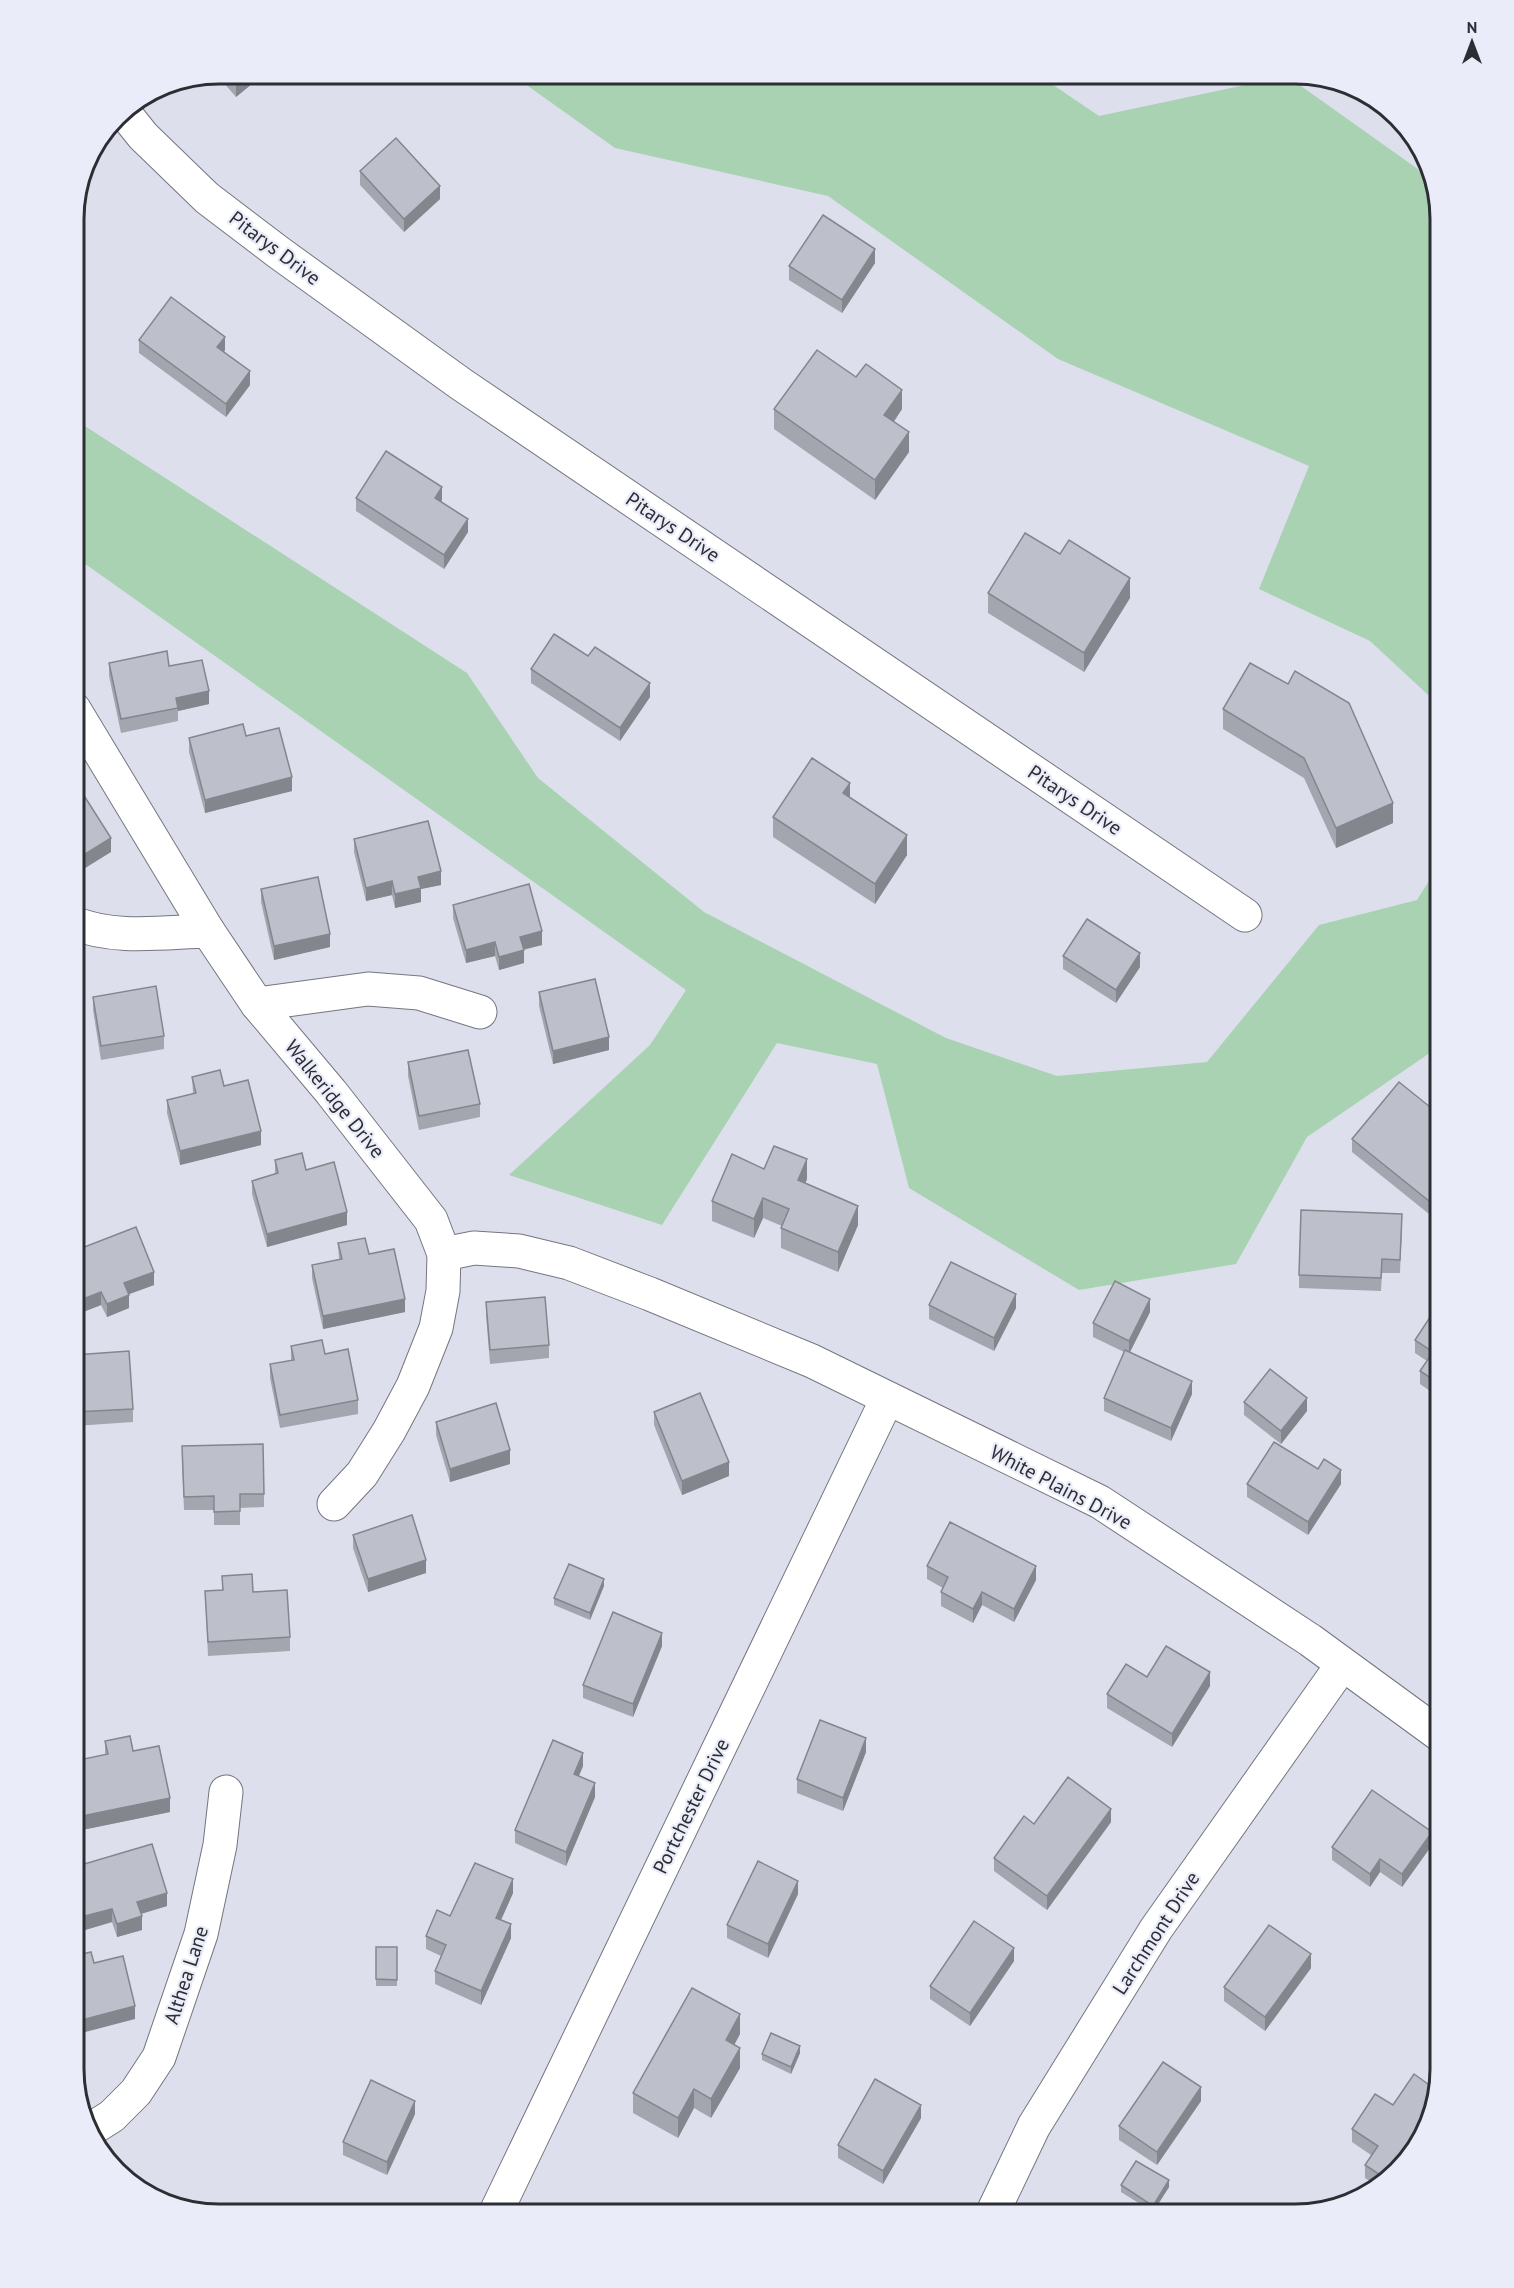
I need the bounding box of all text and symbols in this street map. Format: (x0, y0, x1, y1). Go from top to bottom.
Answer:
north arrow (1442, 12, 1502, 72)
text: N (1467, 17, 1477, 37)
street label: Pitarys Drive (224, 205, 326, 291)
street label: Pitarys Drive (621, 486, 725, 568)
street label: Pitarys Drive (1023, 759, 1127, 841)
street label: Walkeridge Drive (279, 1034, 391, 1164)
street label: White Plains Drive (986, 1439, 1136, 1535)
street label: Portchester Drive (647, 1734, 735, 1878)
street label: Larchmont Drive (1107, 1867, 1205, 1999)
street label: Althea Lane (158, 1923, 214, 2027)

